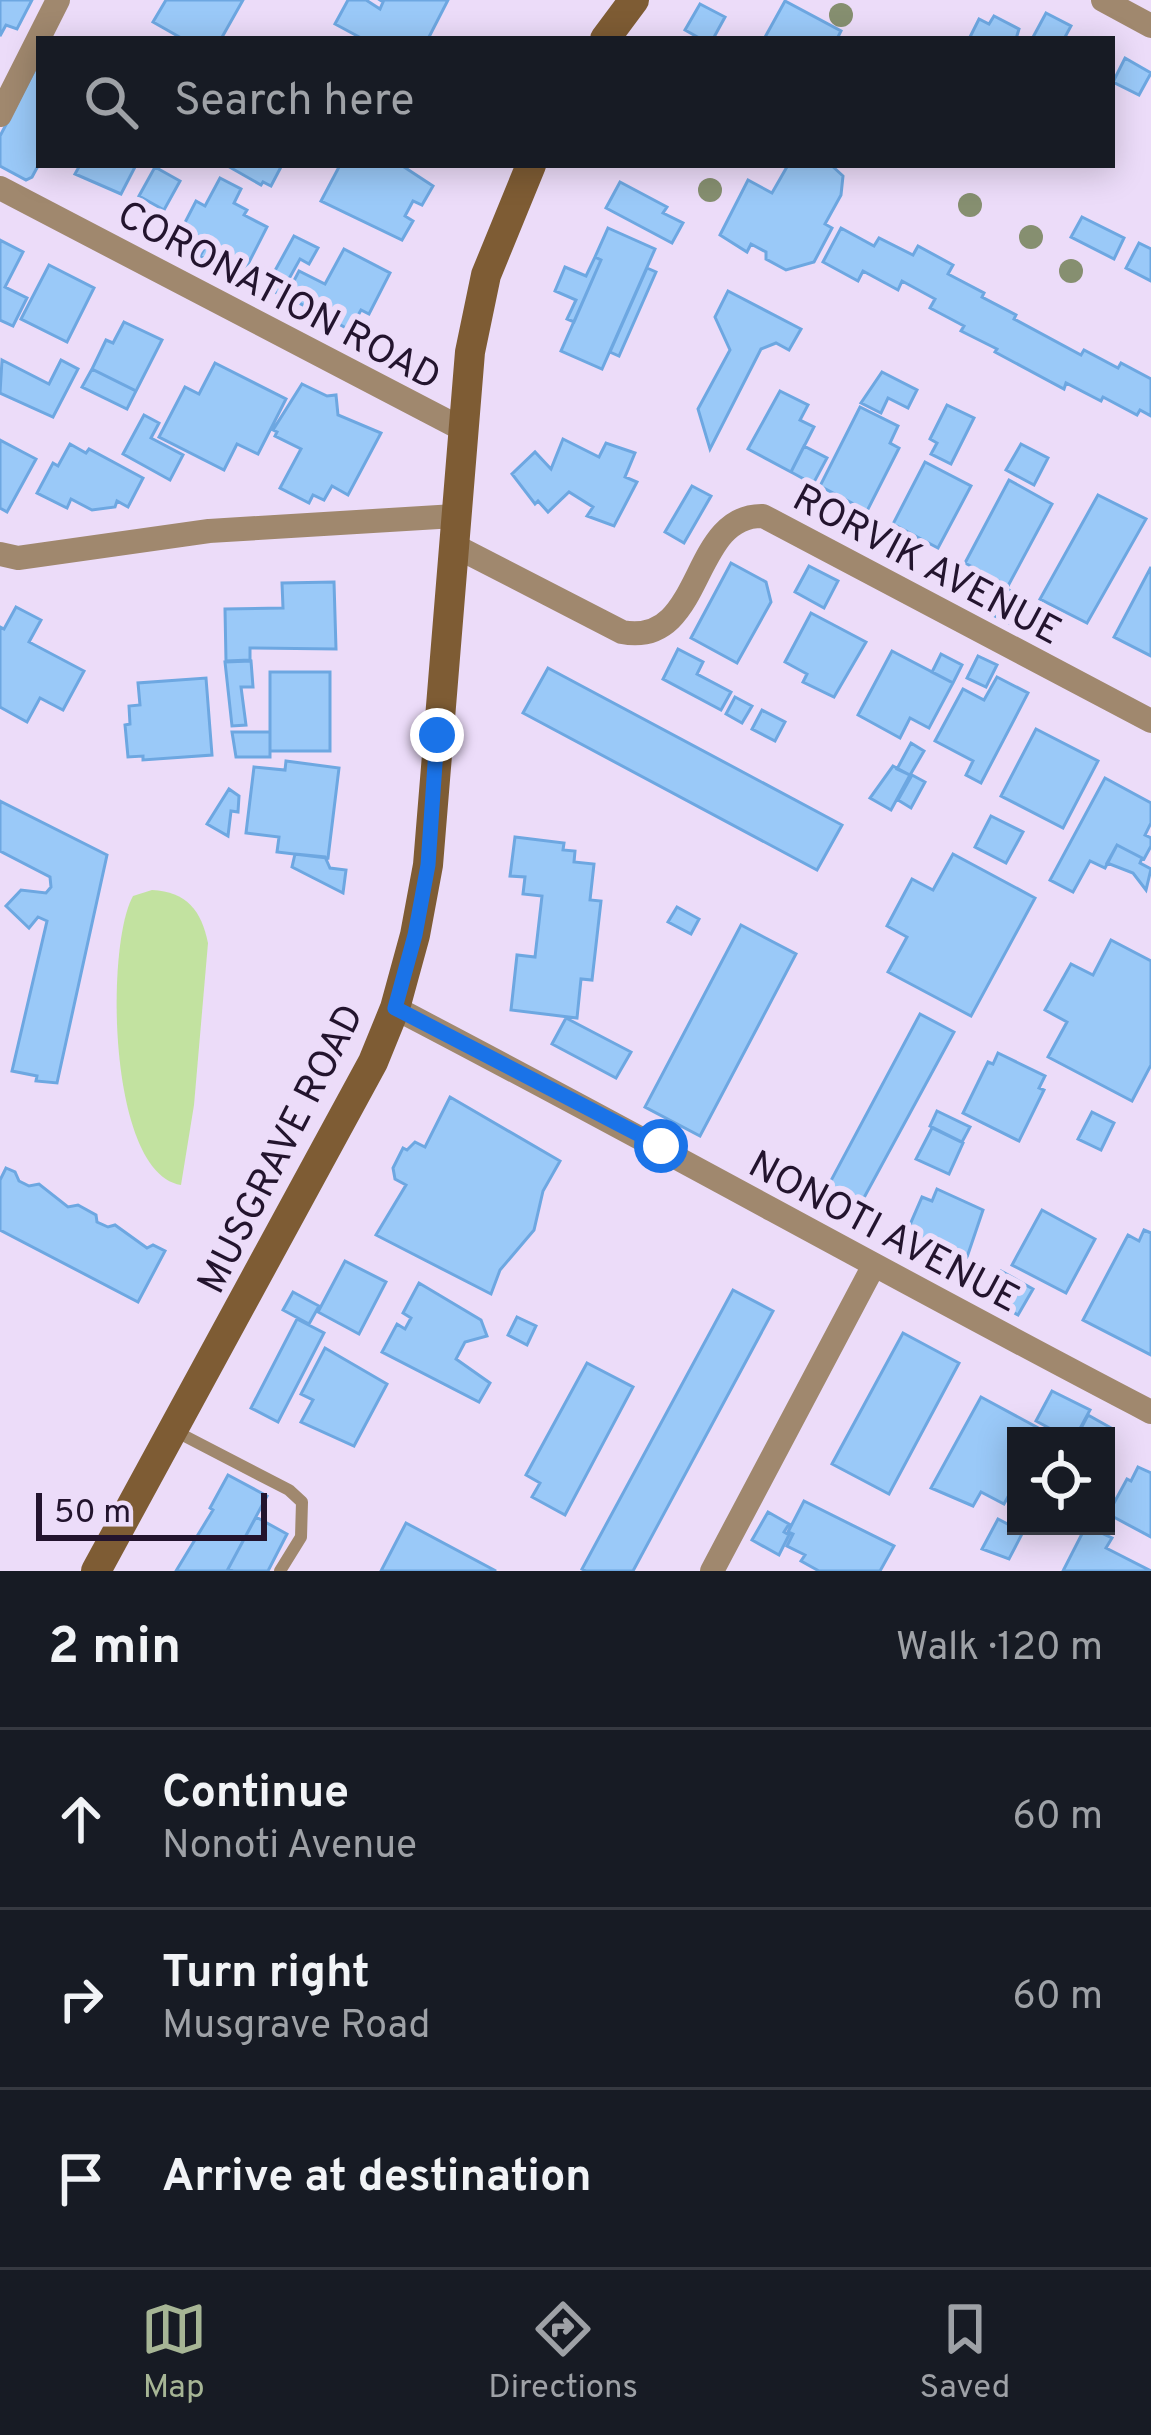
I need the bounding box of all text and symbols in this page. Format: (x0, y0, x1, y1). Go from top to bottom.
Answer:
search box (36, 36, 1115, 168)
icon: search (78, 69, 144, 135)
text: Search here (174, 74, 414, 131)
street label: CORONATION ROAD (108, 192, 448, 404)
street label: RORVIK AVENUE (783, 476, 1069, 658)
route end (410, 708, 464, 762)
street label: MUSGRAVE ROAD (189, 997, 377, 1303)
route start (634, 1119, 688, 1173)
street label: NONOTI AVENUE (739, 1142, 1027, 1326)
map controls (1007, 1427, 1115, 1535)
button: locate (1007, 1427, 1115, 1535)
scale bar (36, 1487, 267, 1540)
text: 50 m (54, 1493, 131, 1535)
text: 2 min (48, 1617, 181, 1682)
text: Walk · 120 m (896, 1625, 1103, 1674)
text: Continue (162, 1766, 349, 1823)
icon: ahead (48, 1786, 114, 1852)
text: 60 m (1012, 1794, 1103, 1843)
text: Nonoti Avenue (162, 1823, 417, 1872)
text: Turn right (162, 1946, 370, 2003)
icon: right (48, 1966, 114, 2032)
text: 60 m (1012, 1974, 1103, 2023)
text: Musgrave Road (162, 2003, 430, 2052)
icon: arrive (48, 2146, 114, 2212)
text: Arrive at destination (162, 2150, 592, 2207)
tab: Map (141, 2296, 207, 2410)
tab: Directions (488, 2296, 638, 2410)
tab: Saved (920, 2296, 1010, 2410)

